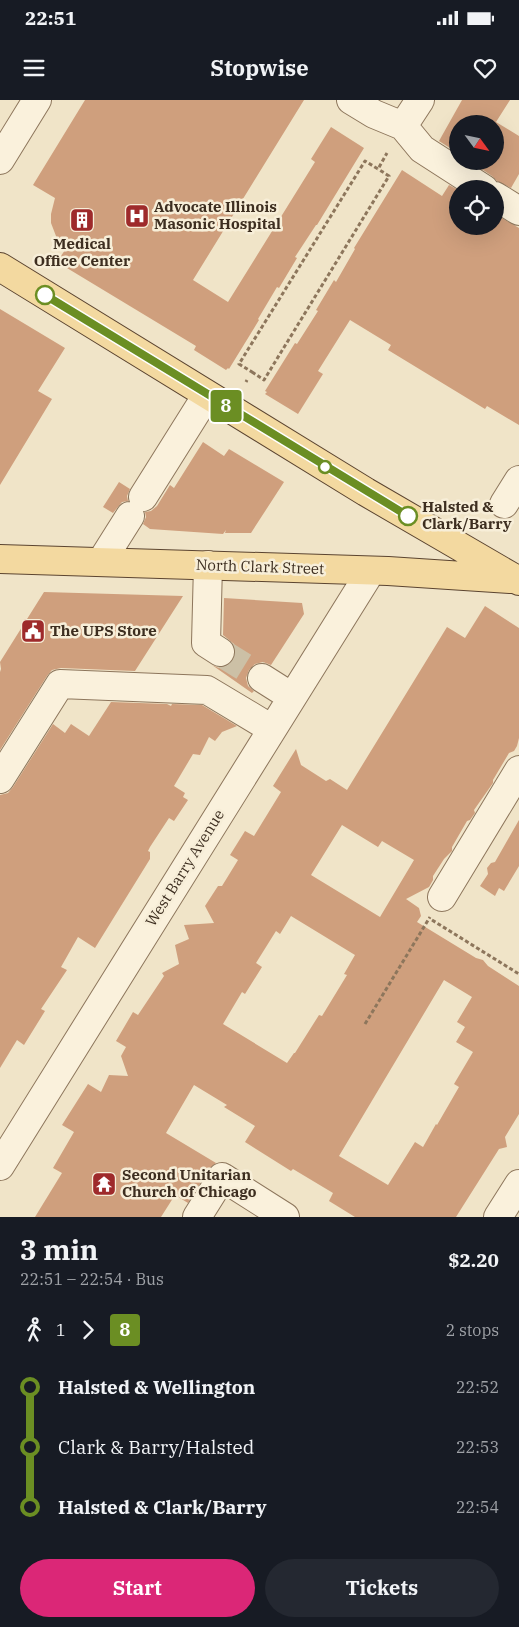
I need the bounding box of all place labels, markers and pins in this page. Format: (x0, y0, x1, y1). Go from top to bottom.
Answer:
place label: Advocate Illinois Masonic Hospital (154, 197, 281, 233)
hospital icon: Advocate Illinois Masonic Hospital (124, 203, 150, 229)
building icon: Medical Office Center (69, 207, 95, 233)
place label: Medical Office Center (34, 234, 131, 270)
unlabelled marker (35, 285, 55, 305)
unlabelled marker (318, 460, 332, 474)
place label: Halsted & Clark/Barry (422, 497, 512, 533)
marker: Halsted & Clark/Barry (398, 506, 418, 526)
public building icon: The UPS Store (20, 618, 46, 644)
place label: The UPS Store (50, 621, 157, 640)
place label: Second Unitarian Church of Chicago (122, 1165, 257, 1201)
temple icon: Second Unitarian Church of Chicago (91, 1171, 117, 1197)

